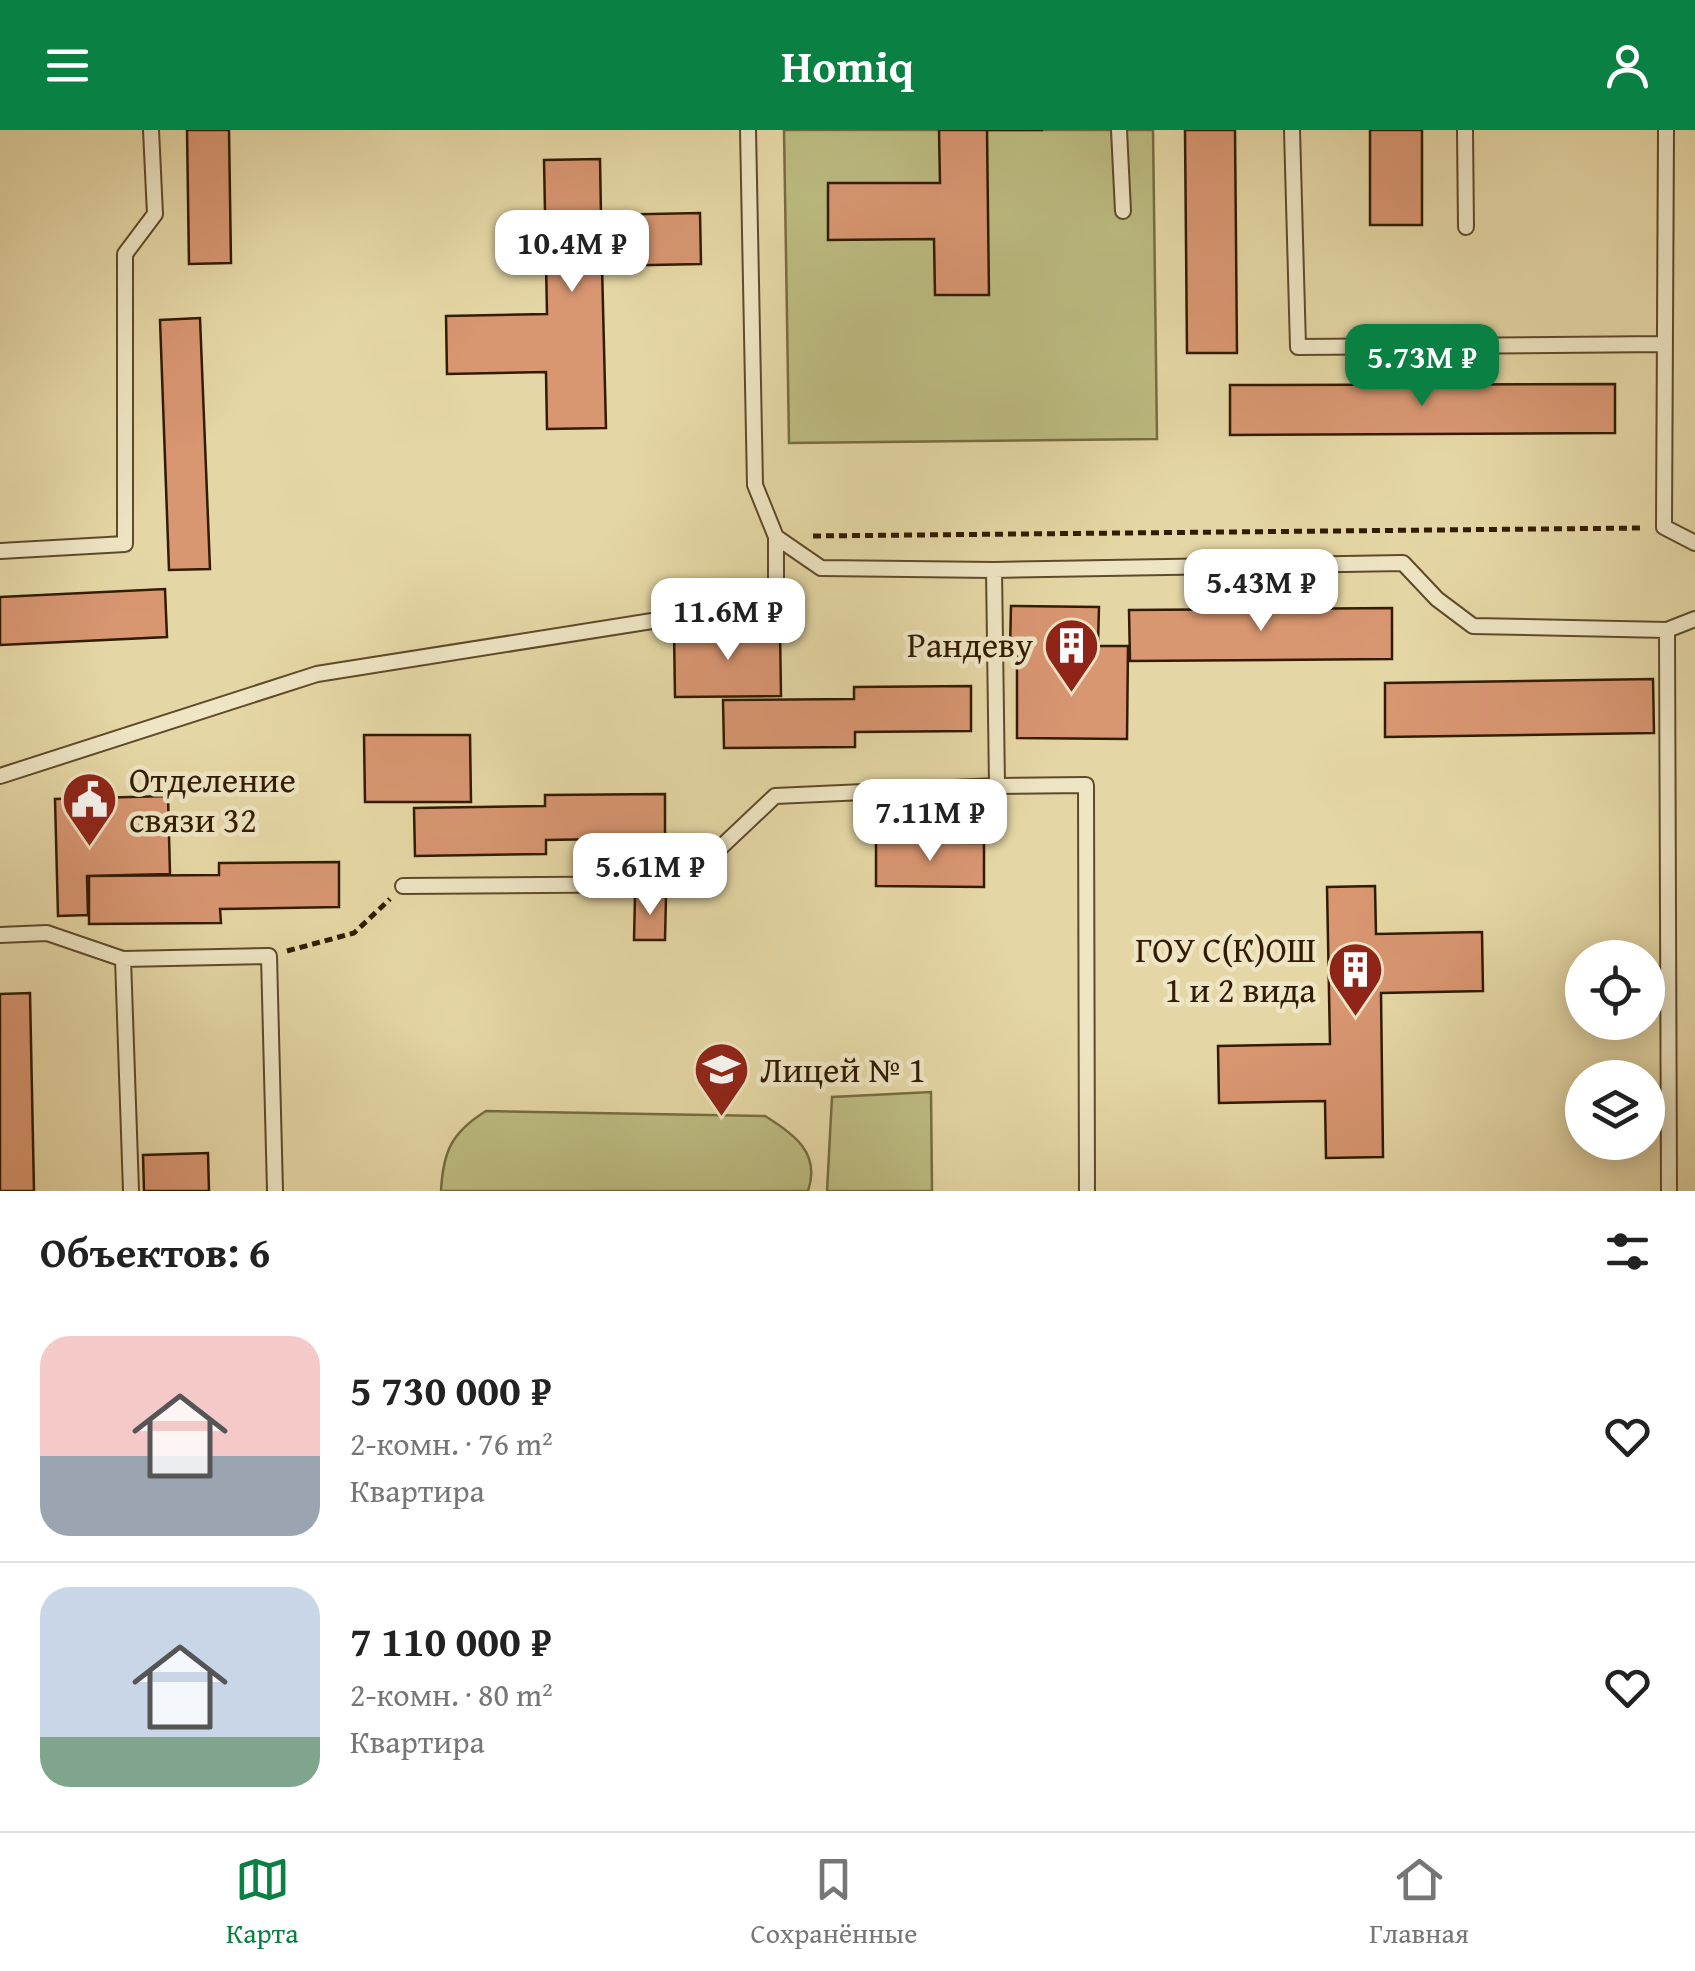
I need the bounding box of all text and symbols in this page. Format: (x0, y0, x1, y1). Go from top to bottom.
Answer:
text: Homiq (781, 33, 914, 98)
icon: menu (40, 38, 95, 93)
icon: person (1600, 38, 1655, 93)
pin: 10.4M ₽ (480, 210, 664, 295)
text: 10.4M ₽ (517, 219, 627, 266)
pin: 5.73M ₽ (1330, 324, 1514, 409)
text: 5.73M ₽ (1367, 333, 1477, 380)
pin: 5.43M ₽ (1169, 549, 1353, 634)
text: 5.43M ₽ (1206, 558, 1316, 605)
pin: 11.6M ₽ (636, 578, 820, 663)
text: 11.6M ₽ (673, 587, 783, 634)
building icon: Рандеву (1042, 615, 1102, 694)
place label: Рандеву (907, 619, 1033, 670)
place label: Отделение связи 32 (129, 754, 296, 845)
public building icon: Отделение связи 32 (60, 770, 120, 849)
pin: 7.11M ₽ (838, 779, 1022, 864)
text: 7.11M ₽ (875, 788, 985, 835)
pin: 5.61M ₽ (558, 833, 742, 918)
text: 5.61M ₽ (595, 842, 705, 889)
place label: ГОУ С(К)ОШ 1 и 2 вида (1135, 924, 1316, 1015)
building icon: ГОУ С(К)ОШ 1 и 2 вида (1325, 940, 1385, 1019)
map controls (1565, 940, 1665, 1160)
button: locate (1565, 940, 1665, 1040)
school or university icon: Лицей № 1 (691, 1040, 751, 1119)
place label: Лицей № 1 (760, 1044, 926, 1095)
button: layers (1565, 1060, 1665, 1160)
text: Объектов: 6 (40, 1221, 270, 1282)
icon: filters (1600, 1224, 1655, 1279)
text: 5 730 000 ₽ (350, 1359, 552, 1420)
icon: home (120, 1376, 240, 1496)
icon: heart (1600, 1409, 1655, 1464)
text: 2-комн. · 76 m² (350, 1420, 553, 1467)
text: Квартира (350, 1467, 485, 1514)
text: 7 110 000 ₽ (350, 1610, 552, 1671)
icon: home (120, 1627, 240, 1747)
icon: heart (1600, 1660, 1655, 1715)
text: 2-комн. · 80 m² (350, 1671, 553, 1718)
text: Квартира (350, 1718, 485, 1765)
tab: Карта (226, 1852, 298, 1953)
tab: Сохранённые (750, 1852, 917, 1953)
tab: Главная (1369, 1852, 1469, 1953)

